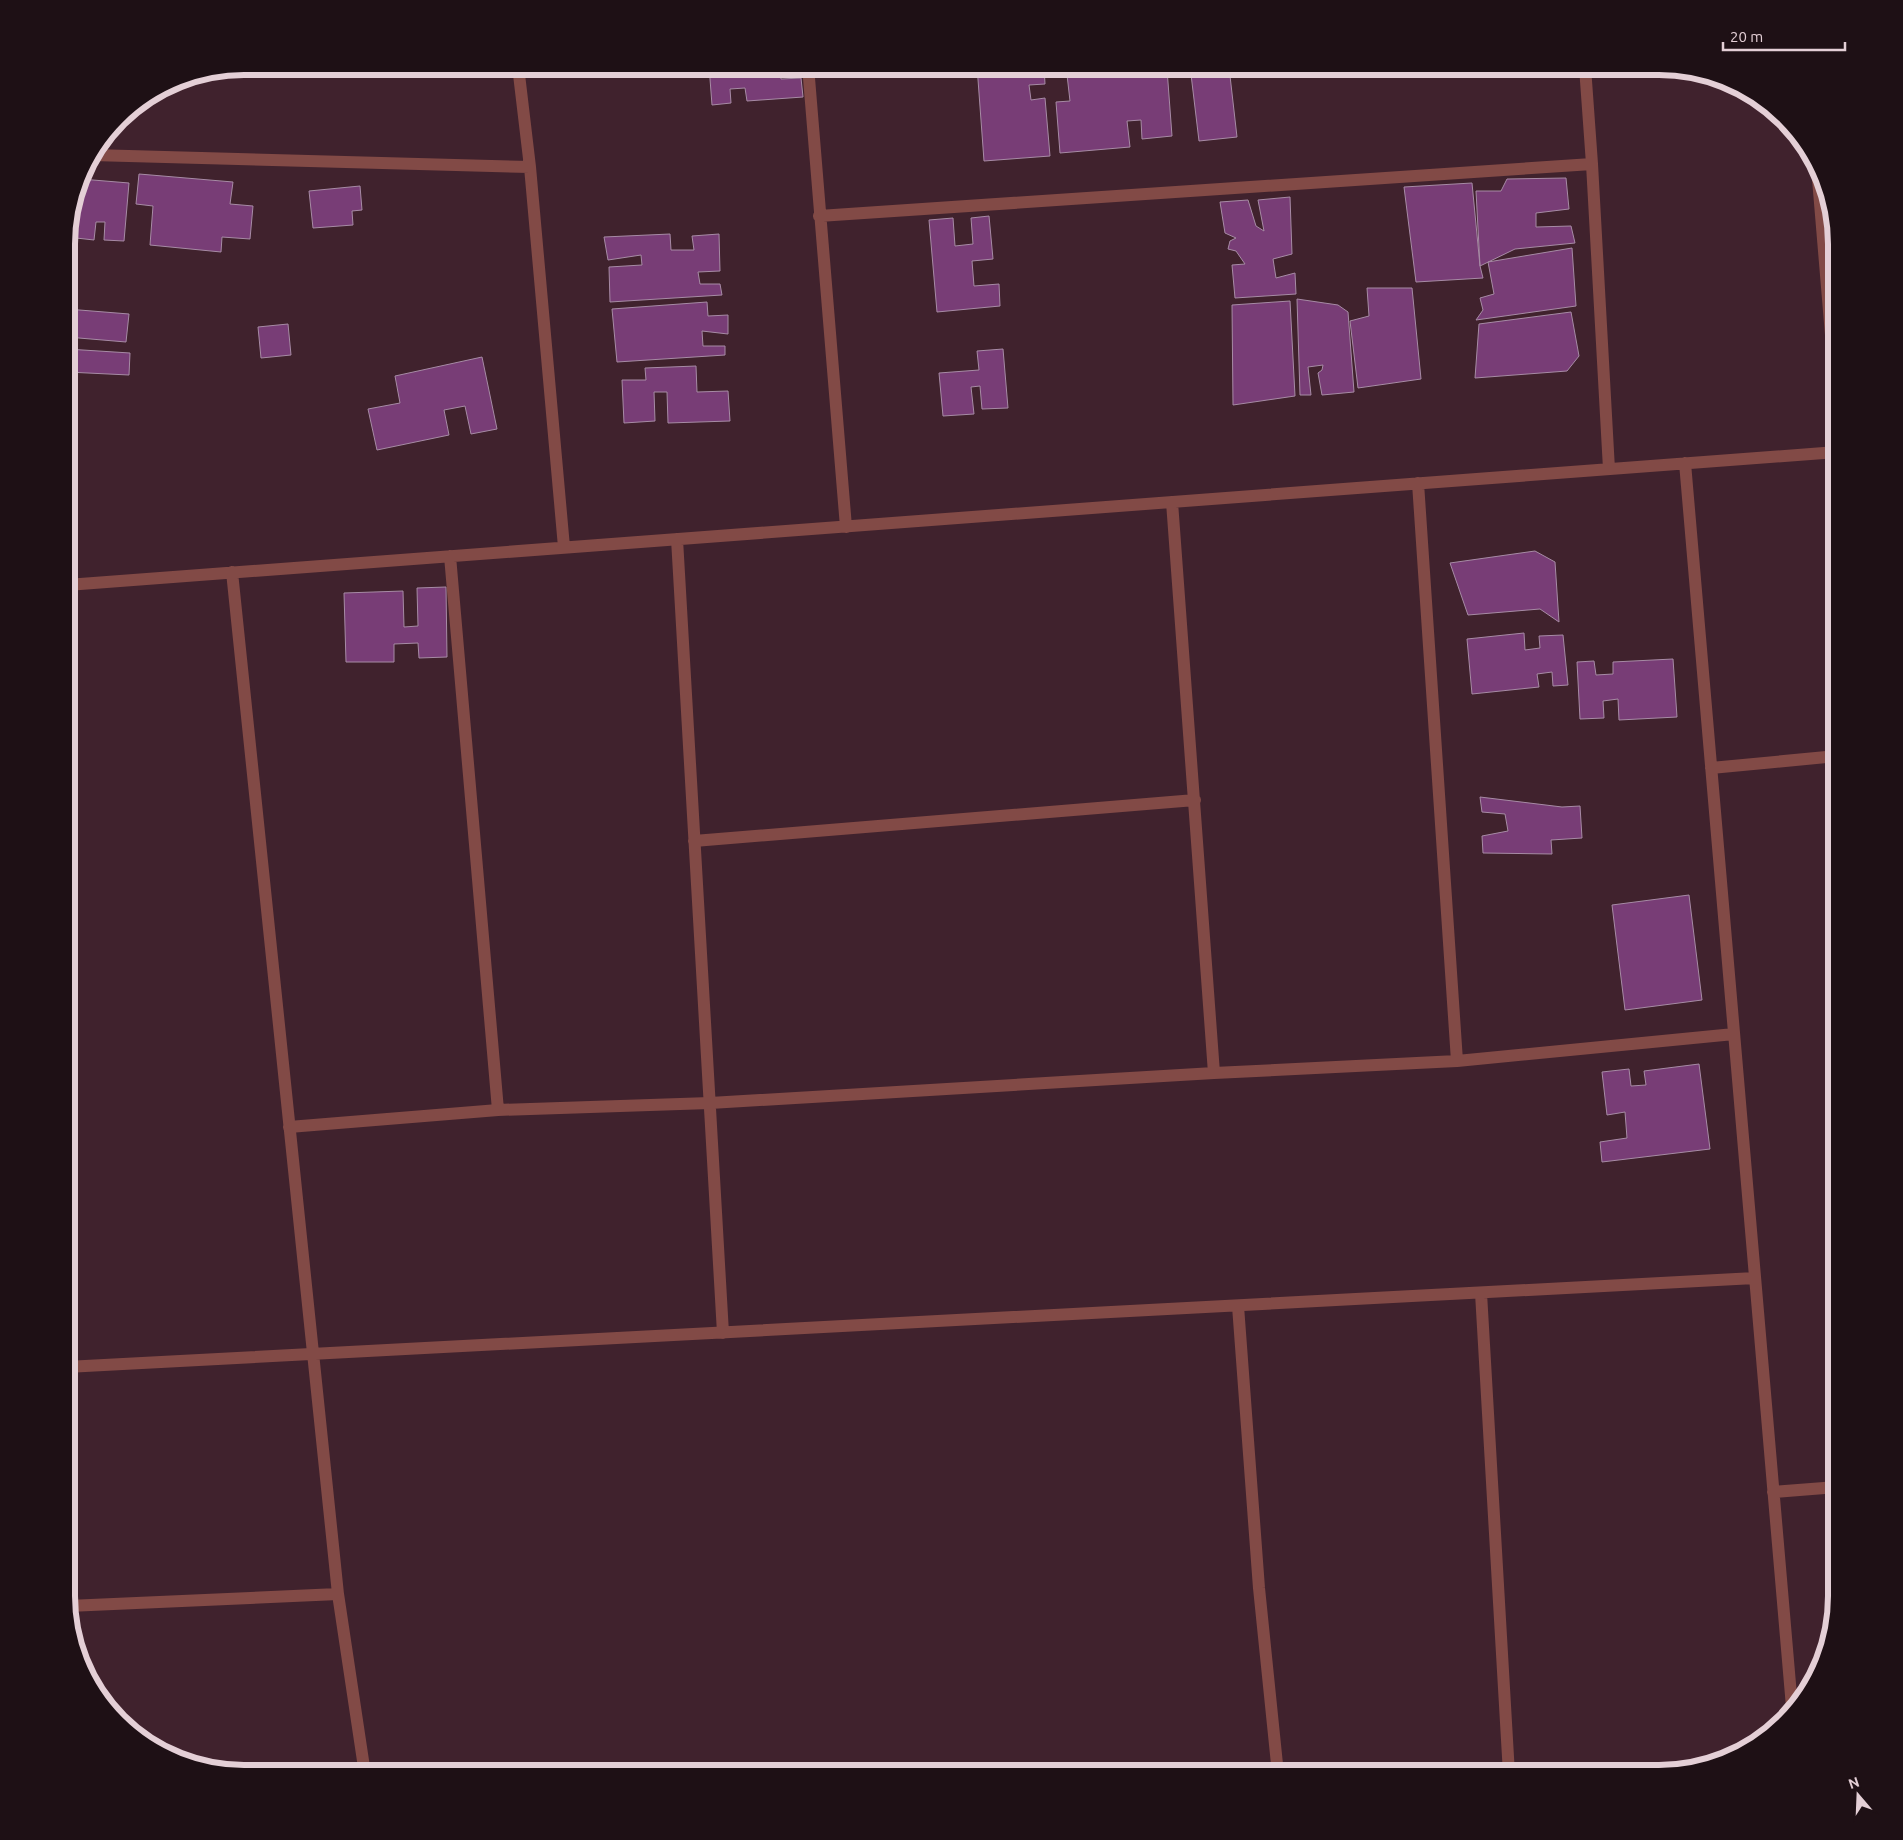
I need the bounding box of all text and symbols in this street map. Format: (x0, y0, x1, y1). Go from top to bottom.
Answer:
scale bar (1723, 20, 1846, 52)
text: 20 m (1730, 28, 1763, 45)
north arrow (1833, 1770, 1883, 1820)
text: N (1846, 1773, 1861, 1792)

